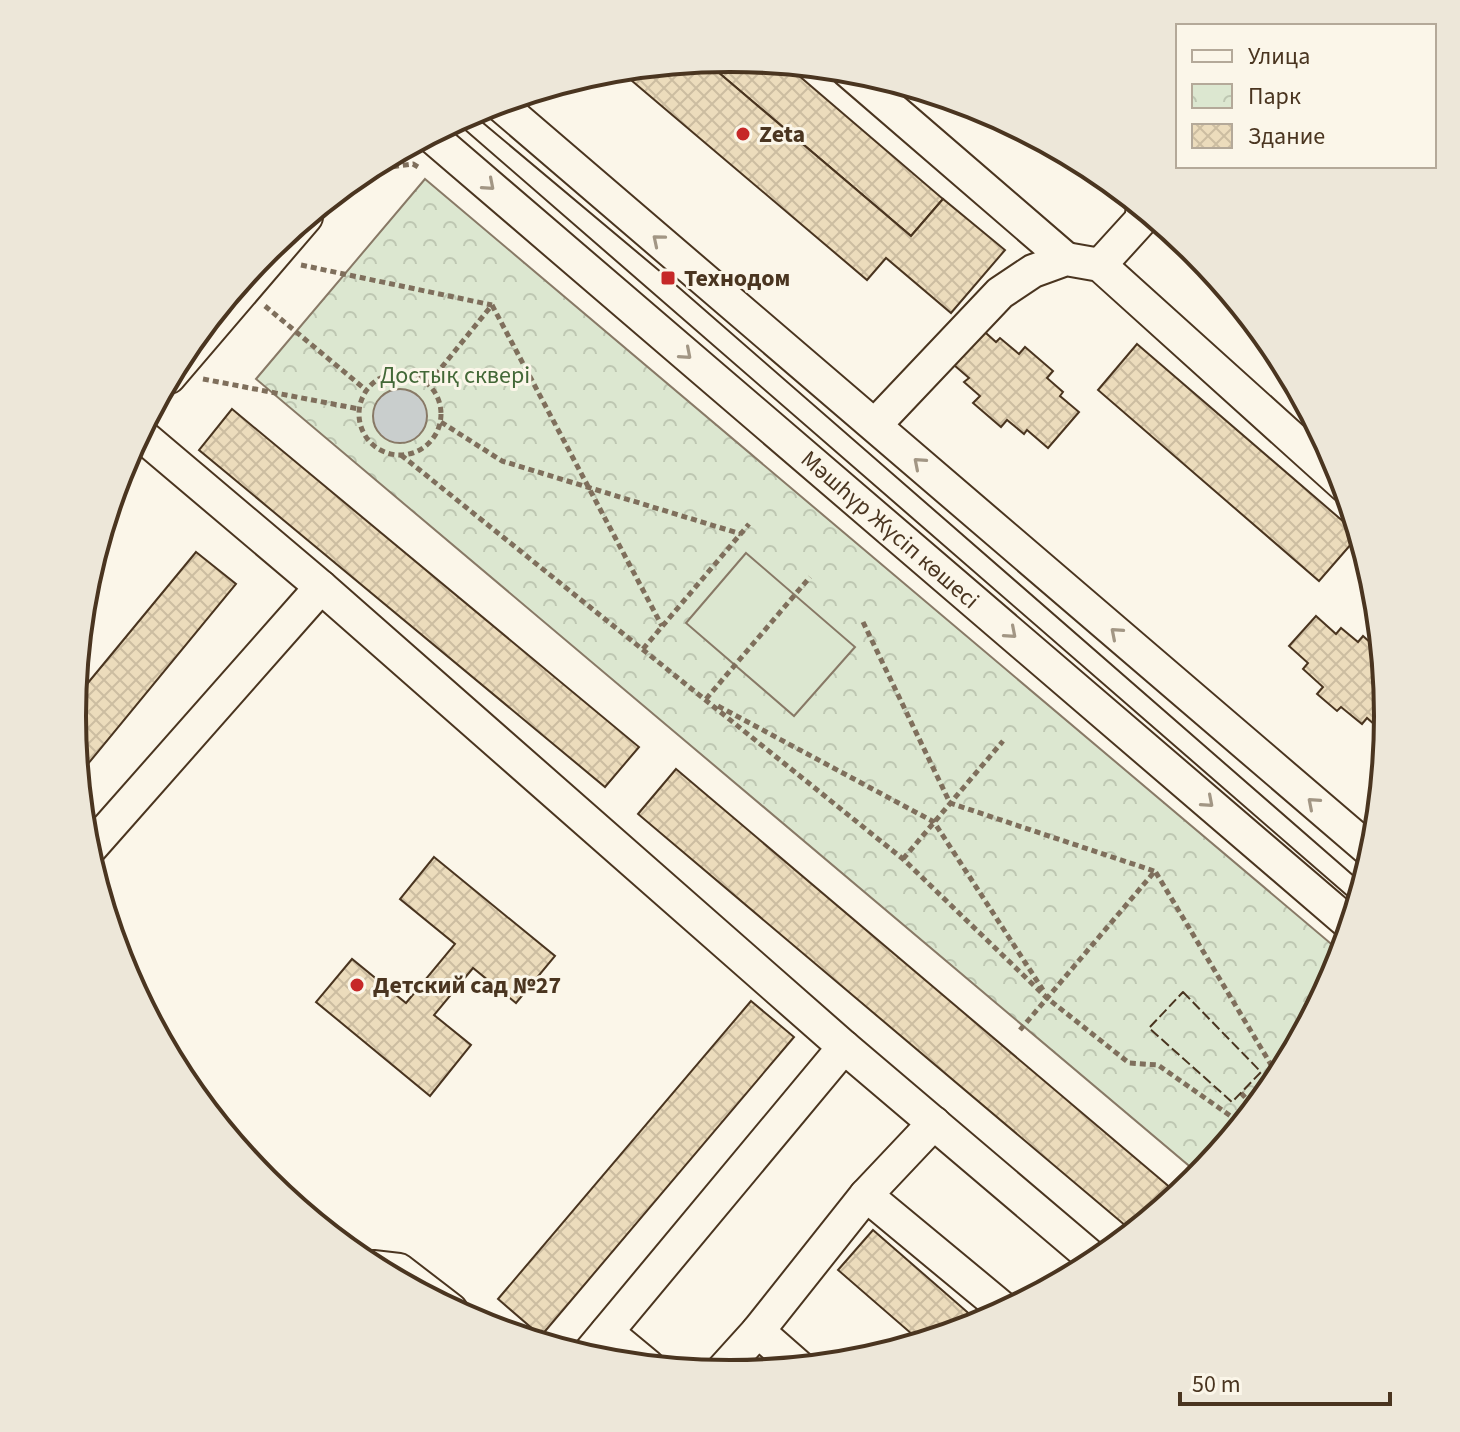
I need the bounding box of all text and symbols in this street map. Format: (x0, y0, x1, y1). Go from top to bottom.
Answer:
legend (1176, 24, 1436, 168)
text: Улица (1248, 39, 1310, 74)
text: Парк (1248, 79, 1301, 114)
place label: Zeta (759, 117, 805, 152)
text: Здание (1248, 119, 1325, 154)
marker: Zeta (734, 125, 752, 143)
one-way arrow (479, 175, 494, 190)
one-way arrow (653, 235, 667, 250)
place label: Технодом (684, 261, 790, 296)
marker: Технодом (659, 269, 677, 287)
one-way arrow (676, 344, 691, 359)
park label: Достық сквері (380, 358, 530, 393)
street label: Мәшһүр Жүсіп көшесі (793, 442, 987, 618)
one-way arrow (914, 458, 929, 473)
one-way arrow (1001, 623, 1016, 638)
one-way arrow (1111, 628, 1126, 643)
one-way arrow (1199, 792, 1213, 807)
one-way arrow (1308, 798, 1323, 813)
place label: Детский сад №27 (373, 968, 561, 1003)
marker: Детский сад №27 (348, 976, 366, 994)
scale bar (1180, 1356, 1390, 1406)
text: 50 m (1192, 1367, 1241, 1402)

